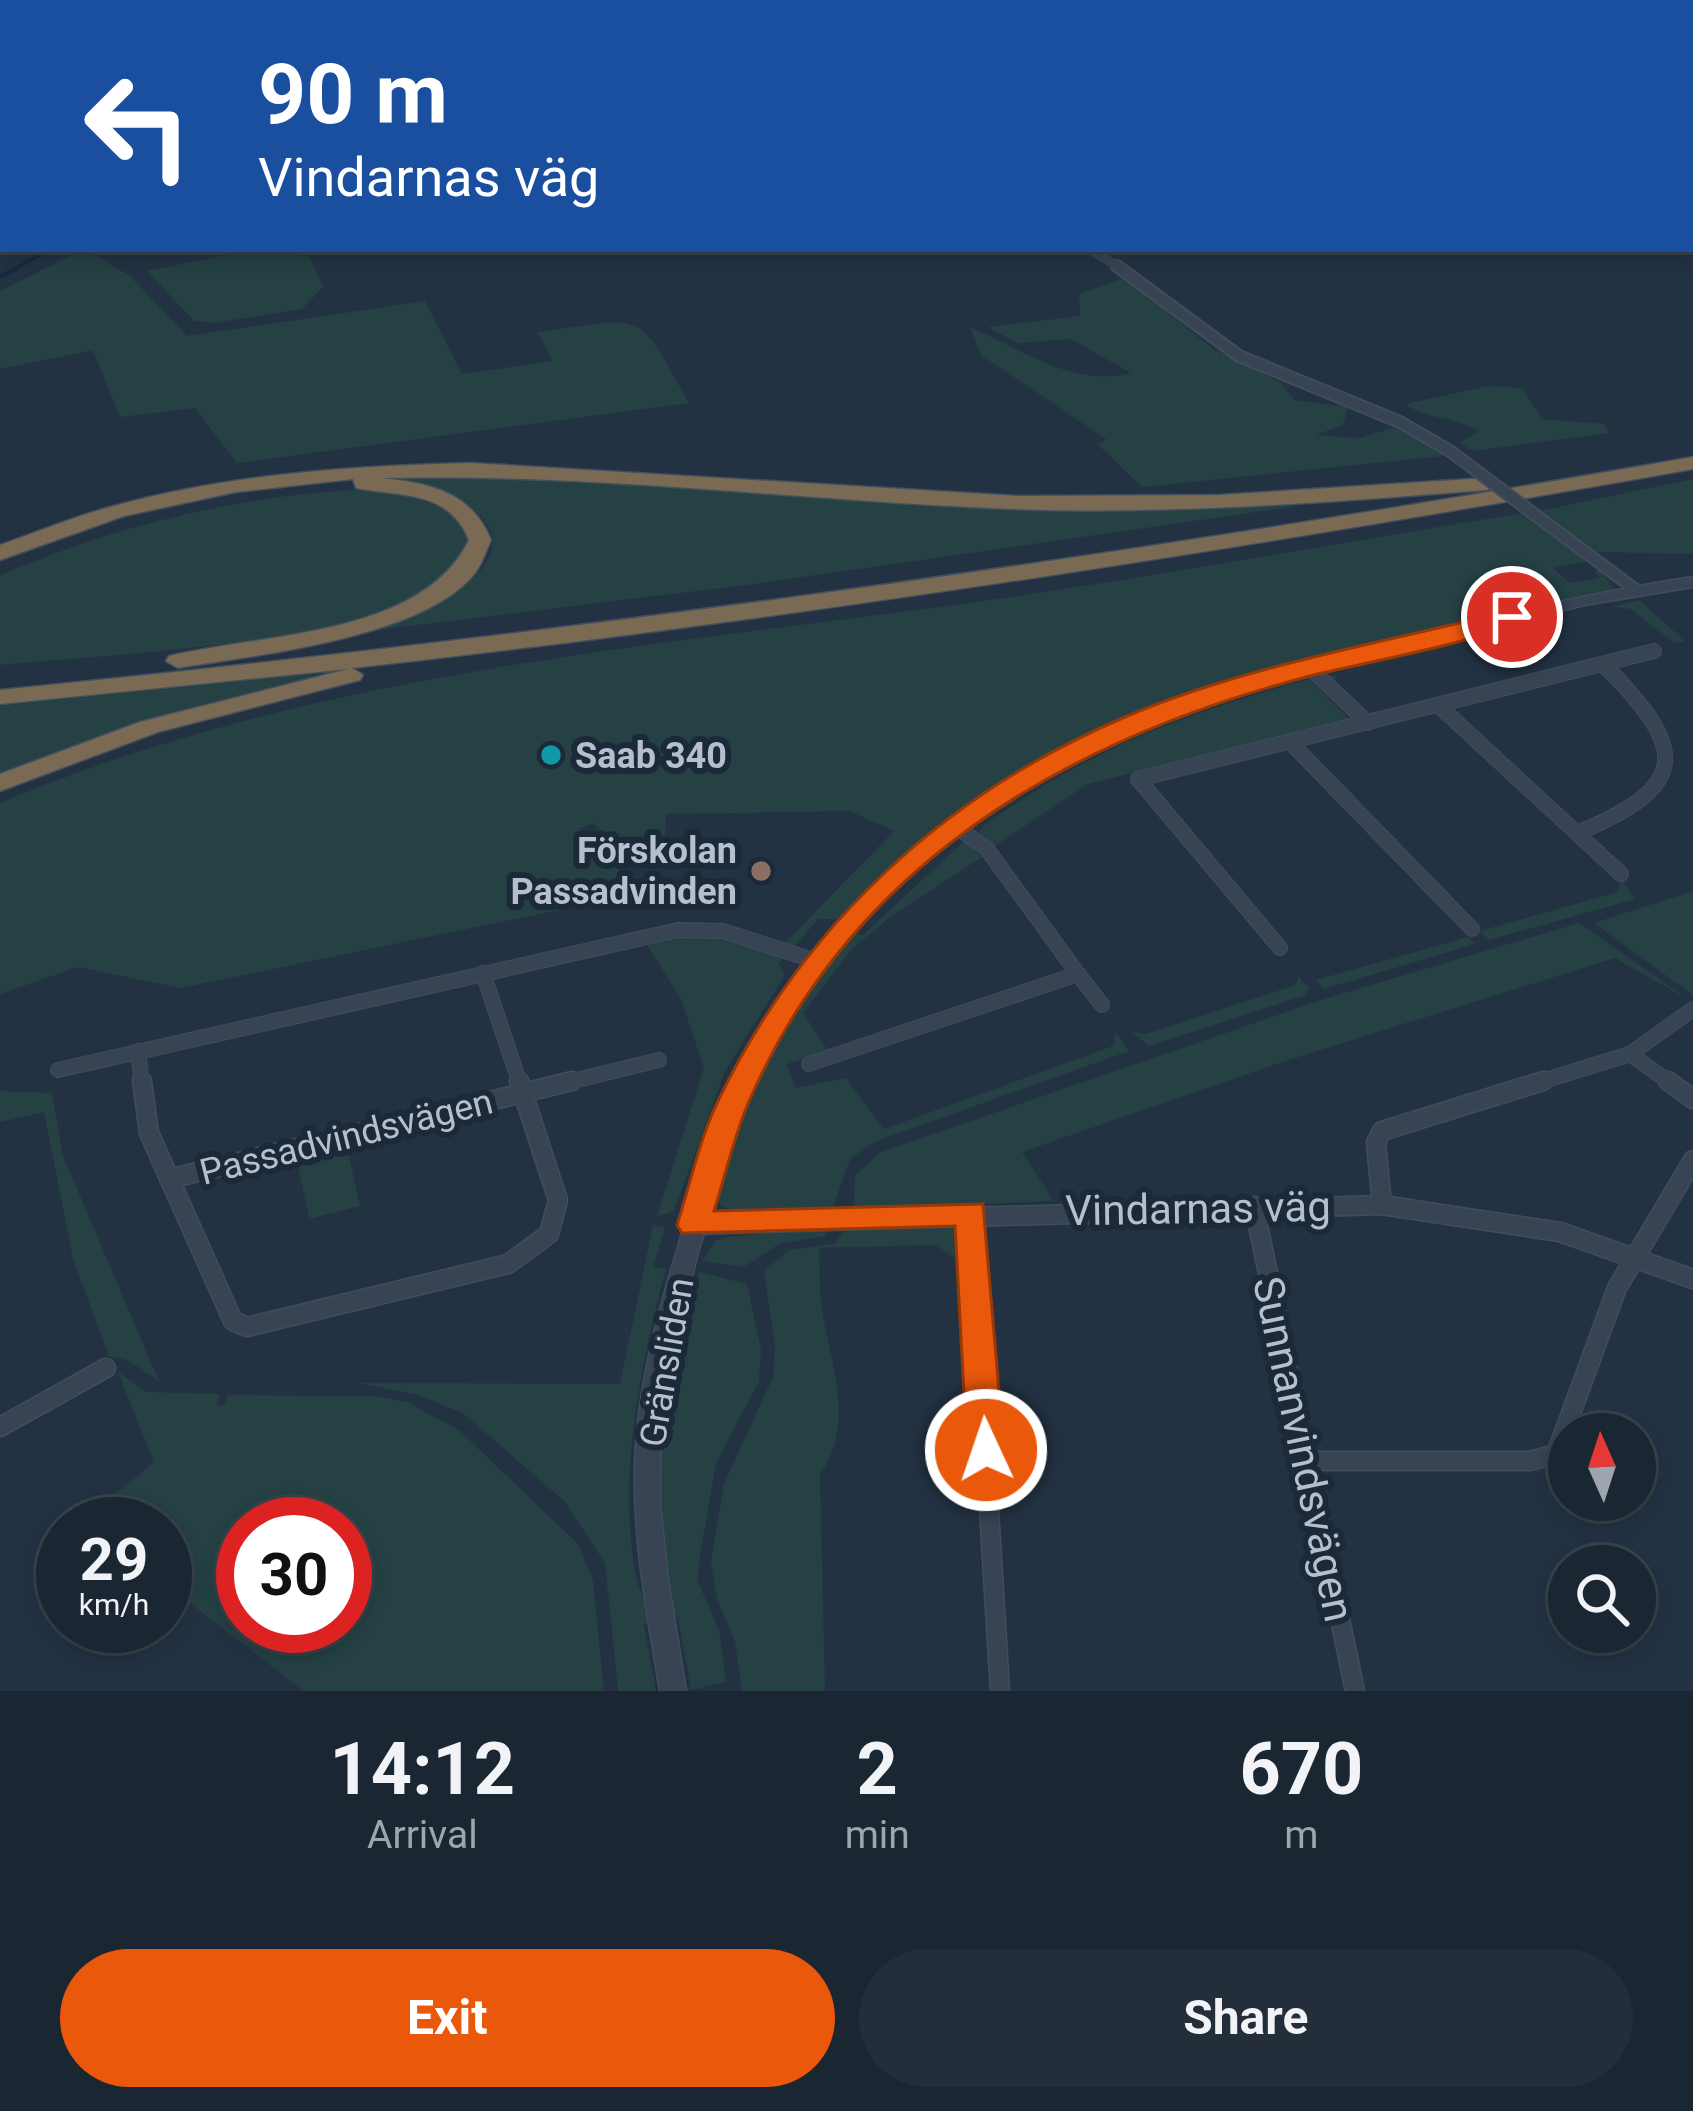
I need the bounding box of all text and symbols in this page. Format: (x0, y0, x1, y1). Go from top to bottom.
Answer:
text: 90 m (258, 45, 448, 144)
icon: left (60, 48, 216, 204)
text: Vindarnas väg (258, 146, 599, 209)
pin (1461, 566, 1563, 668)
icon: arrive (1479, 584, 1545, 650)
place label: Saab 340 (575, 735, 727, 777)
marker: Saab 340 (538, 742, 564, 768)
place label: Förskolan Passadvinden (510, 830, 737, 913)
marker: Förskolan Passadvinden (748, 858, 774, 884)
street label: Passadvindsvägen (196, 1080, 497, 1194)
street label: Vindarnas väg (1065, 1182, 1331, 1235)
street label: Sunnanvindsvägen (1243, 1272, 1364, 1626)
street label: Gränsliden (631, 1274, 702, 1450)
position arrow (923, 1387, 1049, 1513)
north arrow (1548, 1413, 1656, 1521)
map controls (1548, 1413, 1656, 1653)
speed limit sign: 30 (216, 1497, 372, 1653)
text: 29 (80, 1524, 148, 1595)
button: search (1548, 1545, 1656, 1653)
text: km/h (79, 1587, 149, 1622)
text: 14:12 (330, 1727, 515, 1812)
text: 2 (857, 1727, 898, 1812)
text: 670 (1239, 1727, 1363, 1812)
text: Arrival (367, 1812, 478, 1858)
text: min (845, 1812, 910, 1858)
text: m (1284, 1812, 1319, 1858)
button: Exit (60, 1949, 835, 2087)
button: Share (859, 1949, 1633, 2087)

